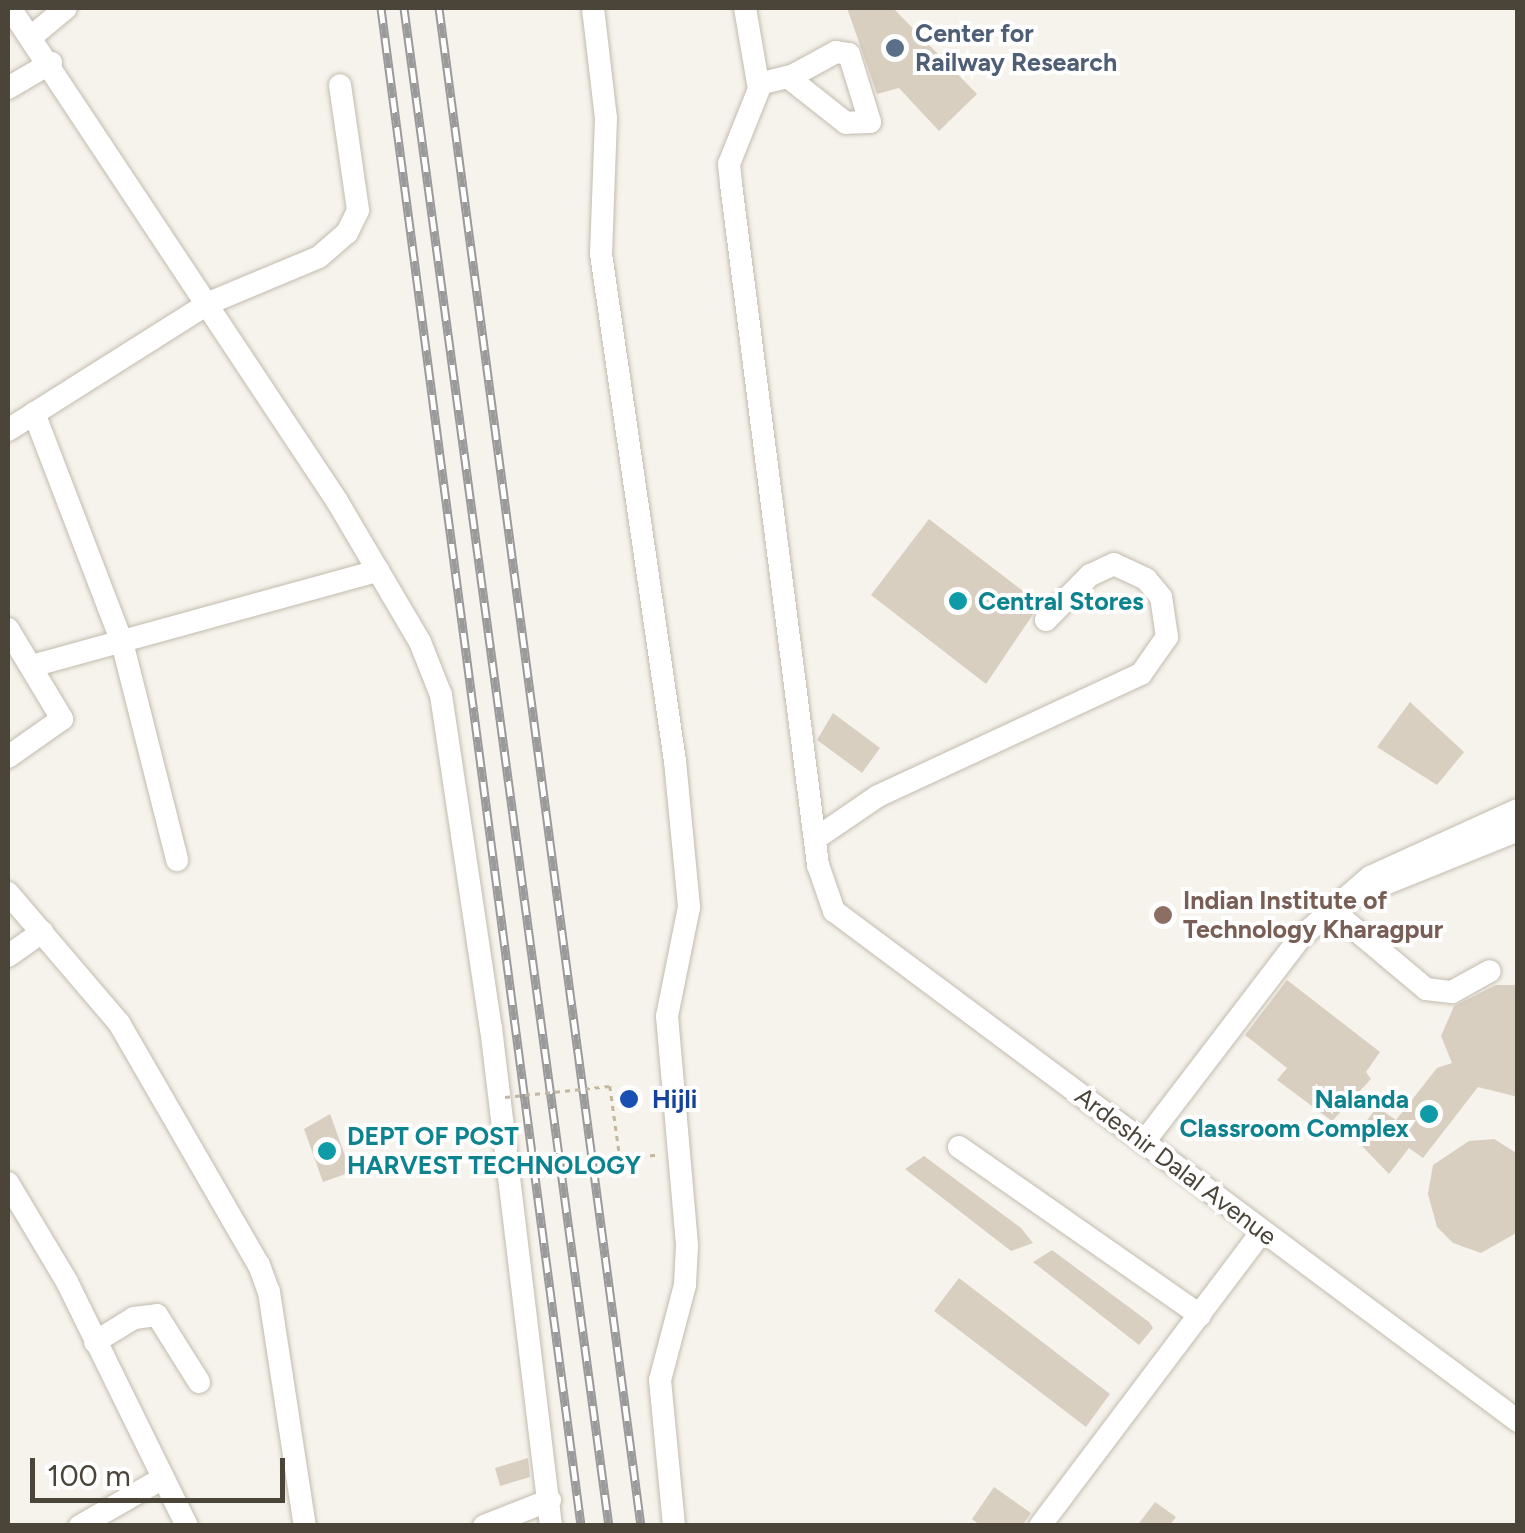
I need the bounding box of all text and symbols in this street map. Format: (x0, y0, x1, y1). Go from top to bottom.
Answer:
place label: Center for Railway Research (915, 19, 1117, 78)
marker: Center for Railway Research (884, 37, 906, 59)
place label: Central Stores (978, 586, 1144, 616)
marker: Central Stores (947, 590, 969, 612)
place label: Indian Institute of Technology Kharagpur (1183, 886, 1443, 945)
marker: Indian Institute of Technology Kharagpur (1152, 904, 1174, 926)
street label: Ardeshir Dalal Avenue (1069, 1081, 1283, 1251)
place label: Hijli (652, 1084, 697, 1114)
place label: Nalanda Classroom Complex (1179, 1085, 1409, 1144)
marker: Hijli (616, 1086, 642, 1112)
marker: Nalanda Classroom Complex (1418, 1103, 1440, 1125)
place label: DEPT OF POST HARVEST TECHNOLOGY (347, 1122, 641, 1181)
marker: DEPT OF POST HARVEST TECHNOLOGY (316, 1140, 338, 1162)
scale bar (35, 1438, 290, 1500)
text: 100 m (47, 1457, 131, 1494)

